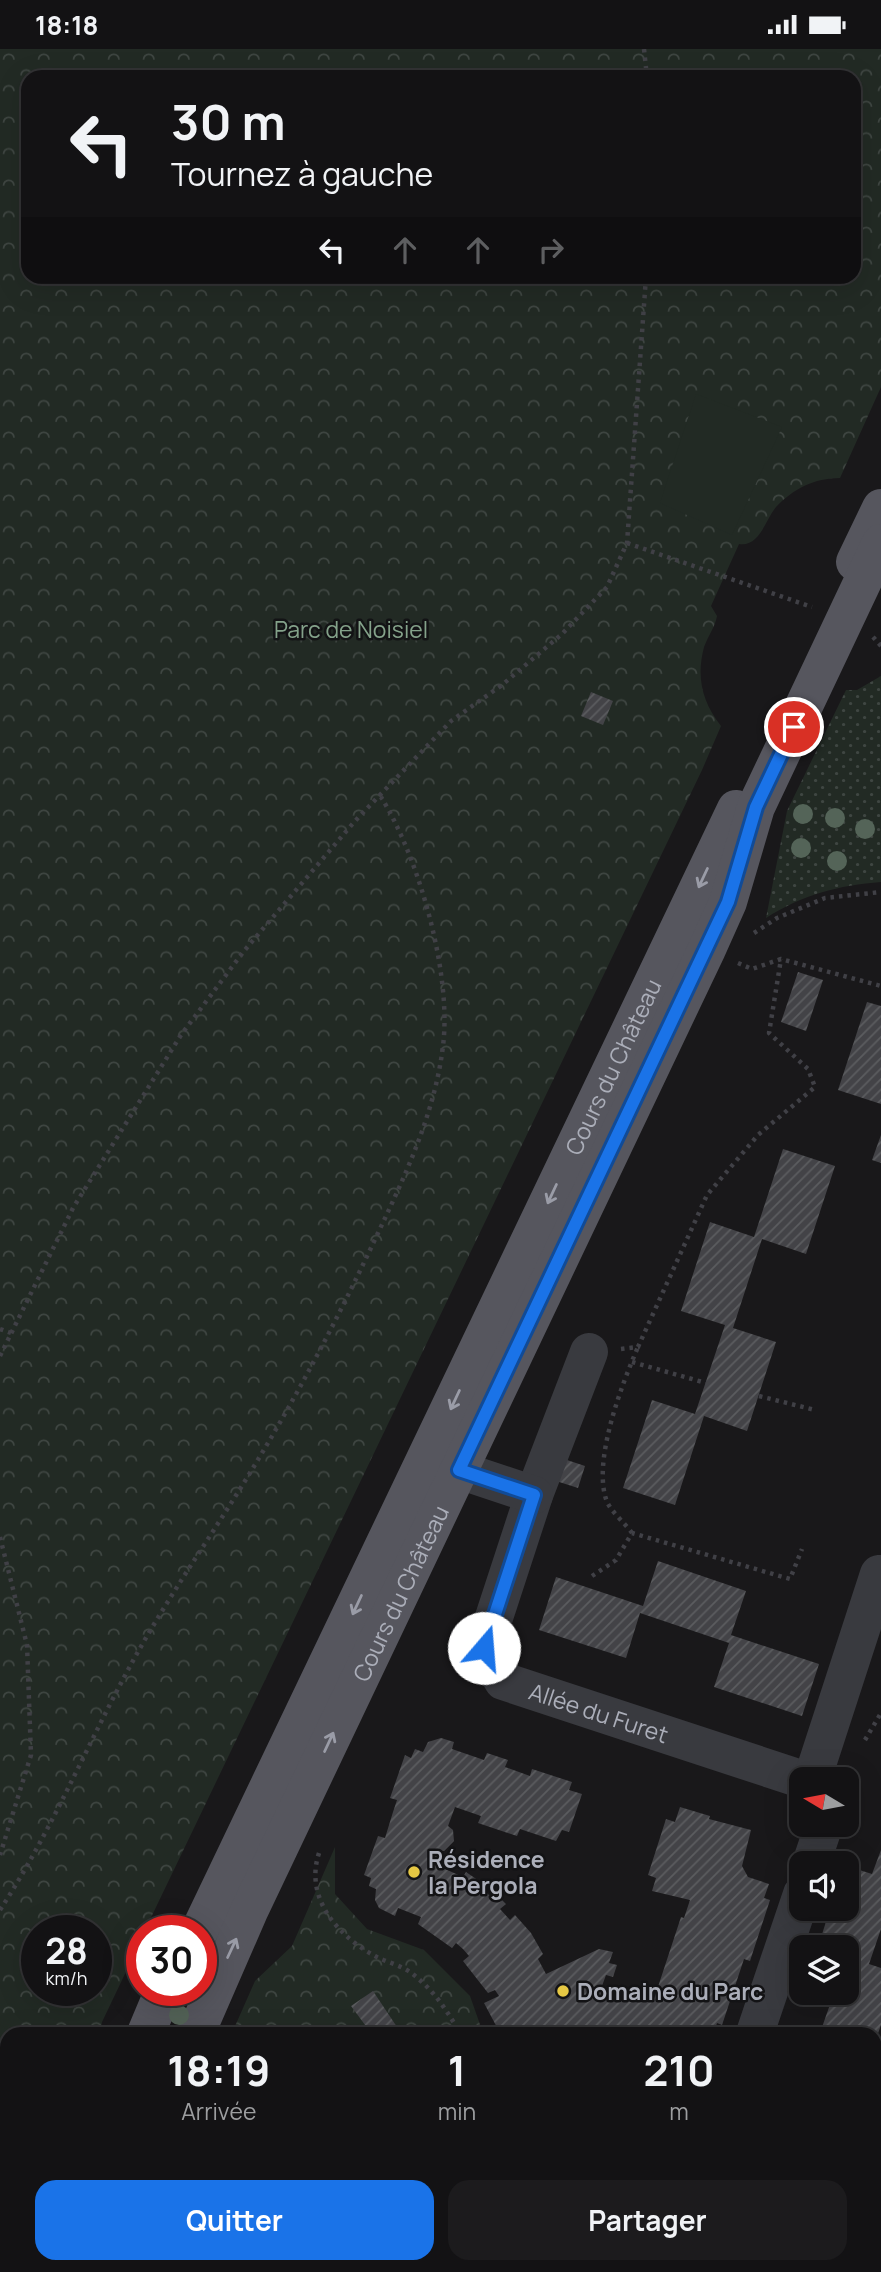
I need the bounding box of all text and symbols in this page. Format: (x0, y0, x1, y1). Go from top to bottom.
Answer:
text: 18:18 (35, 7, 99, 43)
text: 30 m (171, 88, 286, 155)
icon: left (56, 98, 147, 189)
text: Tournez à gauche (171, 152, 433, 196)
icon: left (313, 231, 351, 269)
icon: ahead (386, 231, 424, 269)
icon: ahead (459, 231, 497, 269)
icon: right (532, 231, 570, 269)
park label: Parc de Noisiel (274, 613, 428, 645)
pin (764, 697, 824, 757)
icon: arrive (775, 708, 813, 746)
one-way arrow (696, 867, 709, 888)
street label: Cours du Château (557, 973, 669, 1160)
one-way arrow (545, 1183, 559, 1204)
one-way arrow (447, 1389, 461, 1410)
street label: Cours du Château (345, 1500, 456, 1687)
one-way arrow (350, 1594, 363, 1615)
position arrow (447, 1611, 521, 1685)
street label: Allée du Furet (525, 1675, 672, 1750)
one-way arrow (323, 1732, 336, 1753)
north arrow (789, 1767, 859, 1837)
map controls (789, 1767, 859, 2005)
place label: Résidence la Pergola (428, 1843, 545, 1901)
button: sound (789, 1851, 859, 1921)
marker: Résidence la Pergola (406, 1864, 422, 1880)
speed limit sign: 30 (126, 1915, 217, 2006)
text: 28 (45, 1927, 88, 1975)
button: layers (789, 1935, 859, 2005)
one-way arrow (226, 1938, 239, 1959)
text: km/h (46, 1966, 87, 1990)
place label: Domaine du Parc (577, 1975, 763, 2007)
marker: Domaine du Parc (555, 1983, 571, 1999)
text: 18:19 (167, 2041, 270, 2099)
text: 1 (448, 2041, 466, 2099)
text: 210 (644, 2041, 715, 2099)
text: Arrivée (181, 2095, 256, 2127)
text: min (438, 2095, 476, 2127)
text: m (669, 2095, 689, 2127)
button: Quitter (35, 2180, 434, 2260)
button: Partager (448, 2180, 847, 2260)

